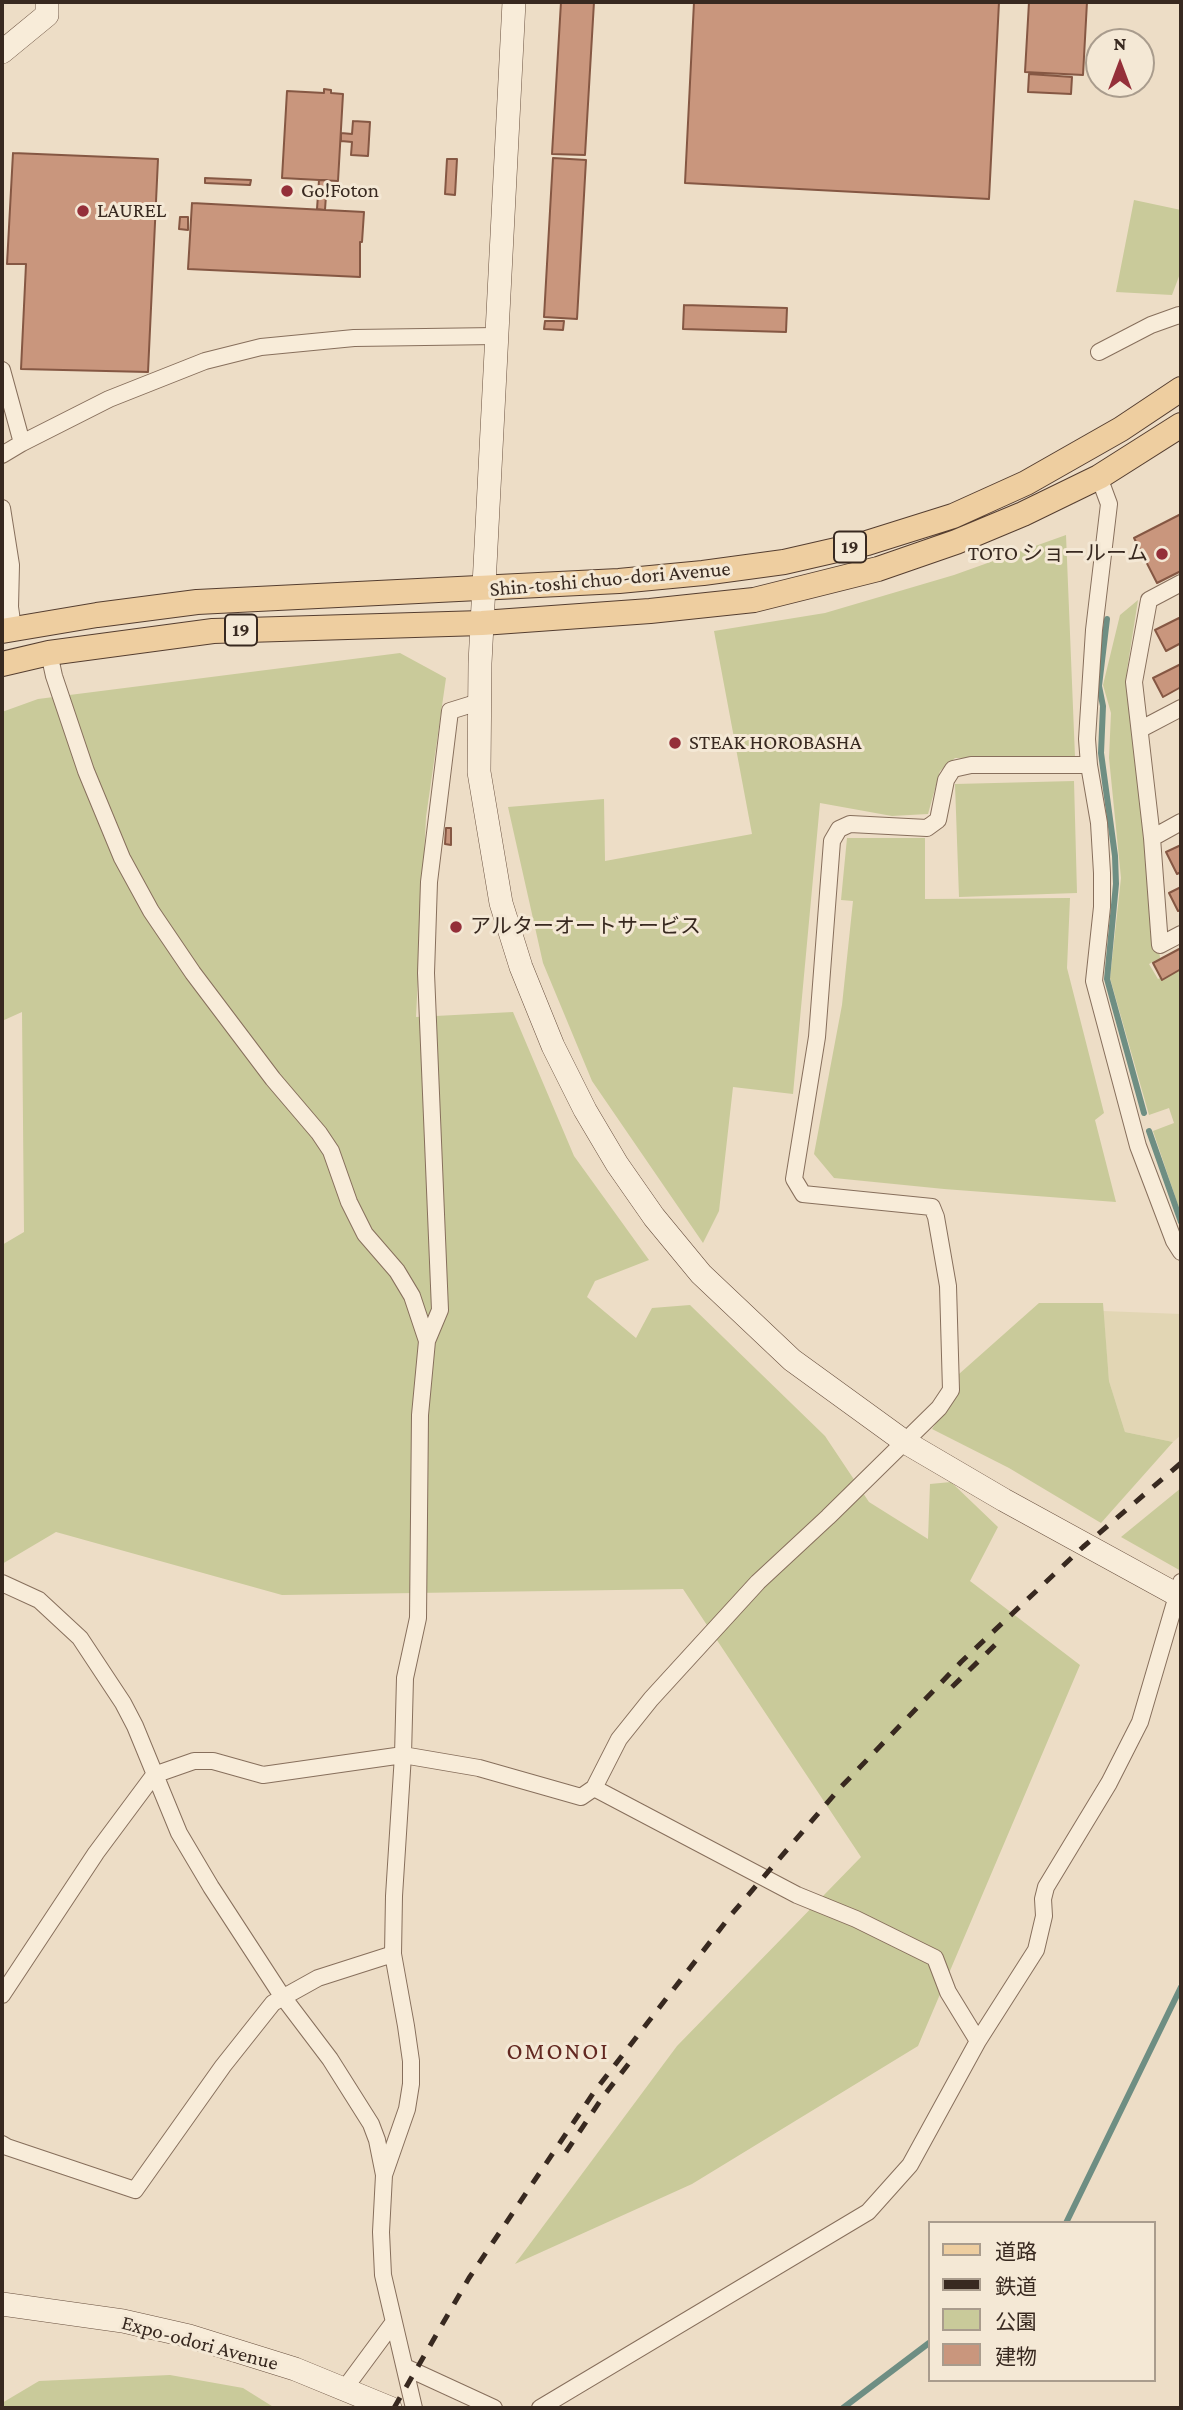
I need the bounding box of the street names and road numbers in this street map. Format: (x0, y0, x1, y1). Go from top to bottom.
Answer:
road number: 19 (834, 532, 866, 562)
street label: Shin-toshi chuo-dori Avenue (489, 556, 731, 602)
road number: 19 (225, 614, 257, 646)
street label: Expo-odori Avenue (119, 2310, 281, 2376)

